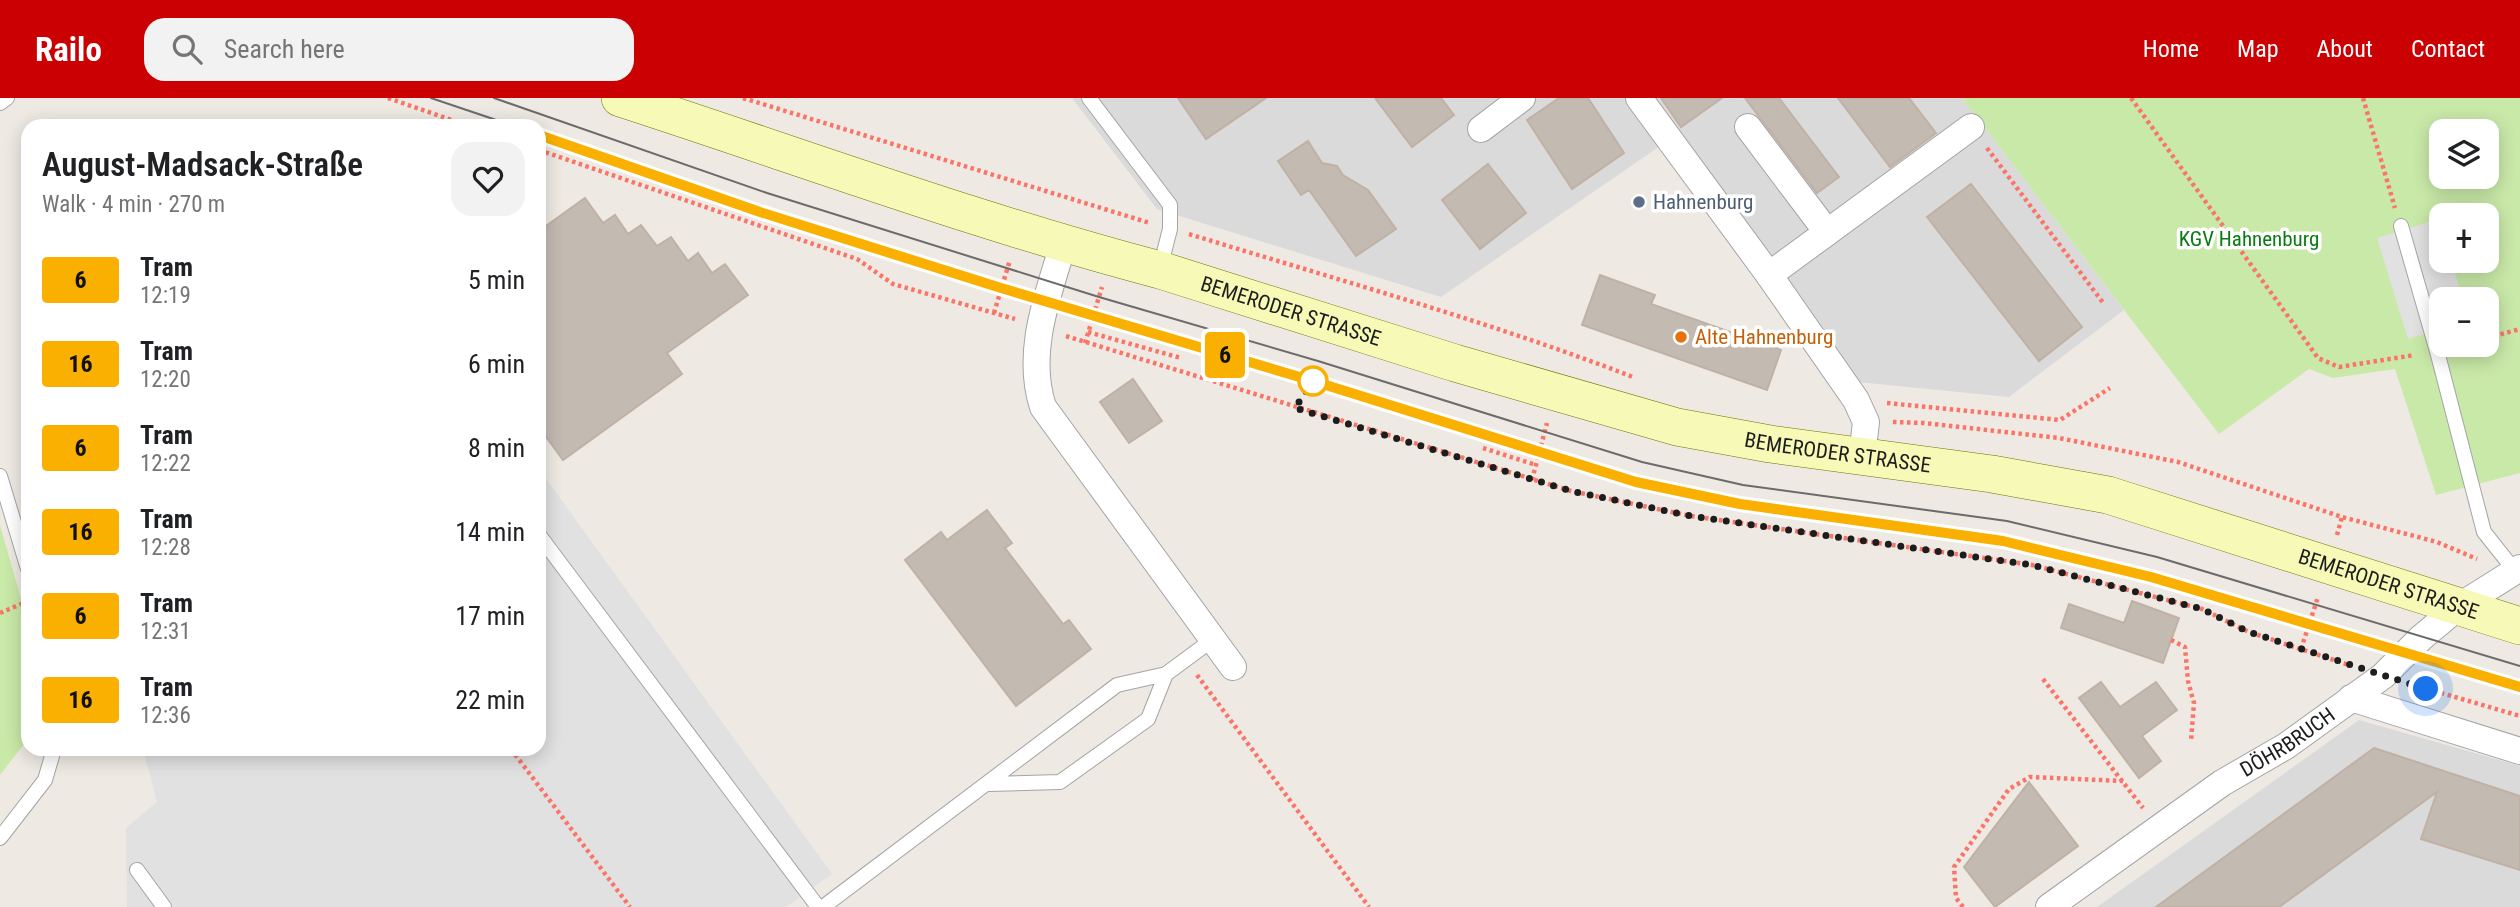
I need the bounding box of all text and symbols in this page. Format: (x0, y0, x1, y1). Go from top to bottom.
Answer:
search box (144, 18, 634, 81)
text: Railo (35, 30, 102, 69)
icon: search (168, 30, 206, 68)
text: Search here (224, 34, 345, 64)
text: Home (2143, 35, 2199, 63)
text: Map (2237, 35, 2279, 63)
text: About (2317, 35, 2373, 63)
text: Contact (2411, 35, 2485, 63)
map controls (2429, 119, 2499, 357)
button: layers (2429, 119, 2499, 189)
button: heart (451, 142, 525, 216)
text: August-Madsack-Straße (42, 145, 363, 184)
place label: Hahnenburg (1653, 190, 1753, 214)
text: Walk · 4 min · 270 m (42, 191, 225, 218)
marker: Hahnenburg (1631, 194, 1647, 210)
button: + (2429, 203, 2499, 273)
park label: KGV Hahnenburg (2179, 227, 2319, 251)
text: Tram (140, 252, 193, 282)
text: 5 min (468, 265, 525, 295)
text: 6 (74, 266, 87, 294)
street label: BEMERODER STRASSE (1198, 272, 1384, 351)
text: 12:19 (140, 282, 191, 309)
button: − (2429, 287, 2499, 357)
place label: Alte Hahnenburg (1695, 325, 1833, 349)
marker: Alte Hahnenburg (1673, 329, 1689, 345)
line badge: 6 (1202, 332, 1248, 378)
text: Tram (140, 336, 193, 366)
text: 6 (1219, 341, 1231, 369)
text: 6 min (468, 349, 525, 379)
text: 16 (68, 350, 93, 378)
text: 12:20 (140, 366, 191, 393)
unlabelled marker (1298, 366, 1328, 396)
text: Tram (140, 420, 193, 450)
street label: BEMERODER STRASSE (1743, 428, 1932, 478)
text: 8 min (468, 433, 525, 463)
text: 6 (74, 434, 87, 462)
text: 12:22 (140, 450, 191, 477)
text: Tram (140, 504, 193, 534)
text: 14 min (455, 517, 525, 547)
text: 16 (68, 518, 93, 546)
text: 12:28 (140, 534, 191, 561)
street label: BEMERODER STRASSE (2295, 544, 2482, 624)
text: Tram (140, 588, 193, 618)
text: 17 min (455, 601, 525, 631)
text: 6 (74, 602, 87, 630)
text: 12:31 (140, 618, 191, 645)
your location (2408, 671, 2443, 706)
text: Tram (140, 672, 193, 702)
text: 22 min (455, 685, 525, 715)
text: 16 (68, 686, 93, 714)
text: 12:36 (140, 702, 191, 729)
street label: DÖHRBRUCH (2236, 703, 2339, 782)

